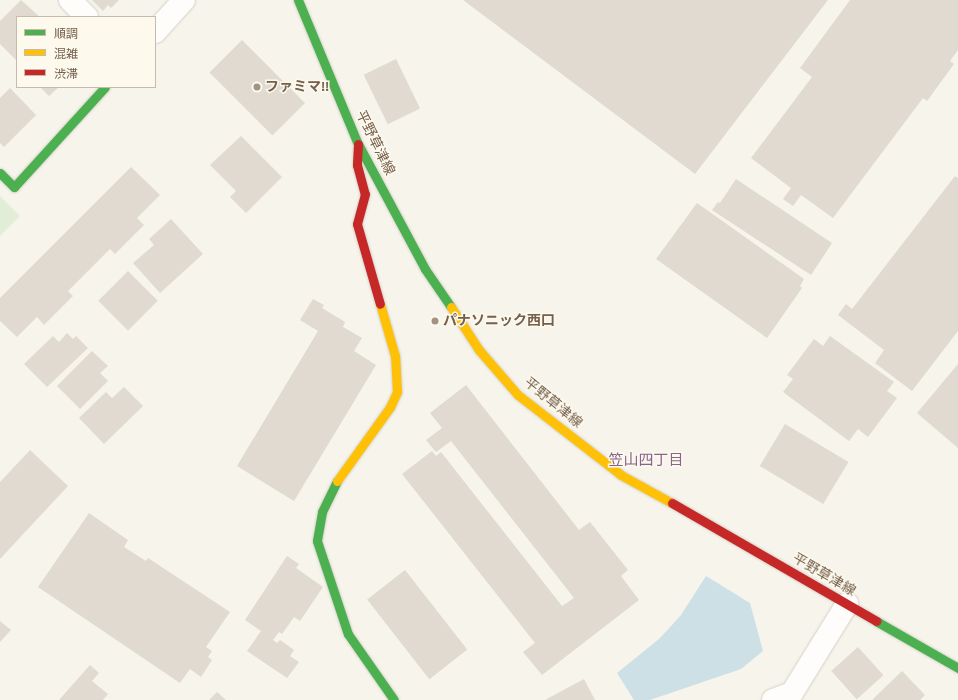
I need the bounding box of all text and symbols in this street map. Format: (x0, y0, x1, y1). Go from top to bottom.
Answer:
legend (16, 16, 156, 88)
text: 順調 (54, 27, 78, 41)
text: 混雑 (54, 47, 78, 61)
text: 渋滞 (54, 67, 78, 81)
place label: ファミマ!! (265, 79, 329, 95)
marker: ファミマ!! (252, 82, 262, 92)
street label: 平野草津線 (352, 108, 398, 178)
place label: パナソニック西口 (443, 313, 555, 329)
marker: パナソニック西口 (430, 316, 440, 326)
street label: 平野草津線 (521, 374, 585, 432)
district label: 笠山四丁目 (609, 452, 683, 470)
street label: 平野草津線 (789, 550, 859, 600)

